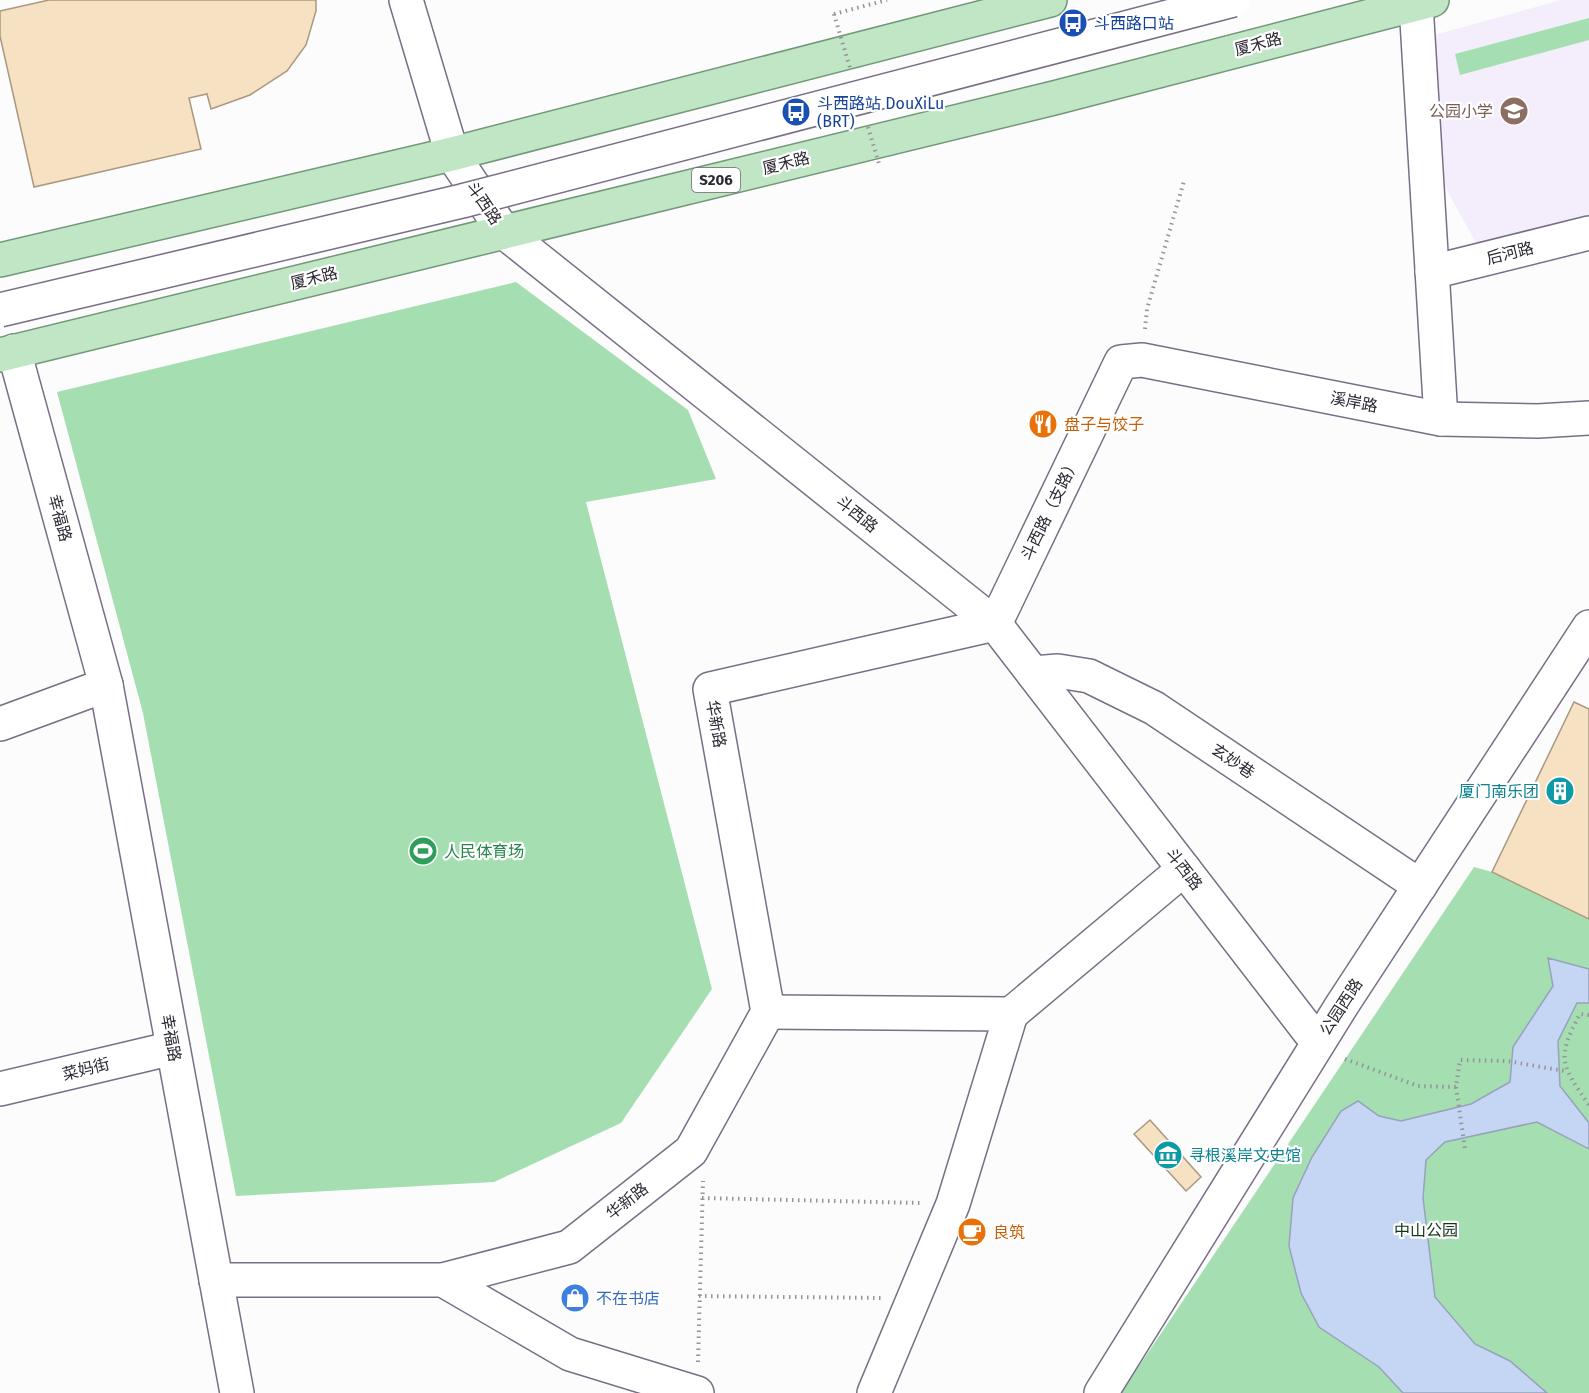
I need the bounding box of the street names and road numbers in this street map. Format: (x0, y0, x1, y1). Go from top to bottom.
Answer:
street label: 厦禾路 (1232, 29, 1284, 59)
street label: 厦禾路 (760, 148, 812, 178)
road number: S206 (692, 168, 740, 192)
street label: 斗西路 (463, 178, 505, 228)
street label: 后河路 (1484, 238, 1536, 268)
street label: 厦禾路 (288, 263, 340, 293)
street label: 溪岸路 (1329, 388, 1379, 416)
street label: 斗西路（支路） (1017, 454, 1083, 564)
street label: 幸福路 (45, 492, 75, 544)
street label: 斗西路 (832, 492, 882, 536)
street label: 华新路 (702, 699, 730, 749)
street label: 玄妙巷 (1208, 740, 1258, 782)
street label: 斗西路 (1162, 844, 1206, 894)
street label: 公园西路 (1316, 975, 1366, 1039)
street label: 幸福路 (157, 1013, 185, 1063)
street label: 菜妈街 (60, 1054, 112, 1084)
street label: 华新路 (602, 1179, 652, 1223)

